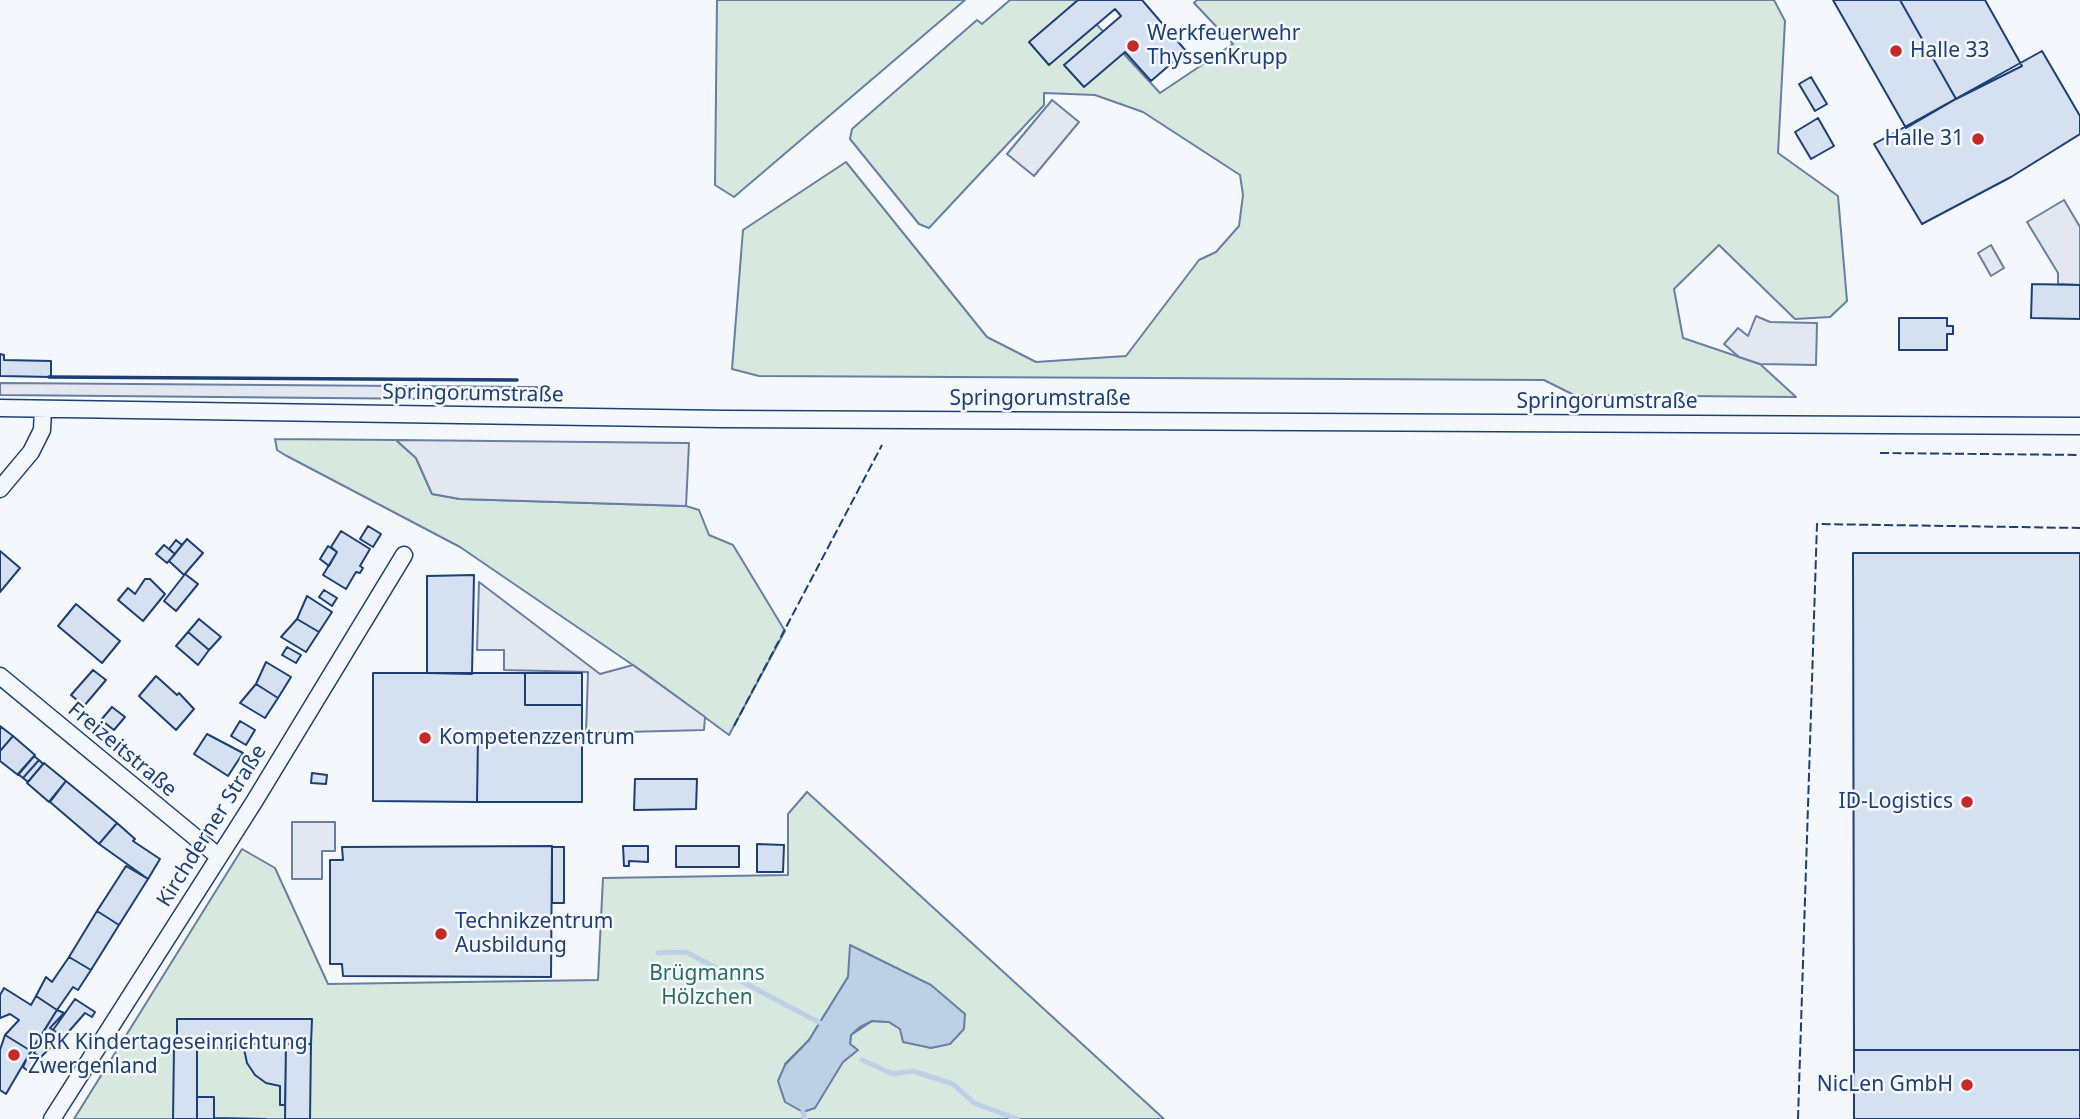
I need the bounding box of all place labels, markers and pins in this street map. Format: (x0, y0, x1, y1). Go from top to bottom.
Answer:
place label: Werkfeuerwehr ThyssenKrupp (1147, 21, 1300, 71)
marker: Werkfeuerwehr ThyssenKrupp (1125, 38, 1141, 54)
place label: Halle 33 (1910, 38, 1990, 64)
marker: Halle 33 (1888, 43, 1904, 59)
place label: Halle 31 (1884, 126, 1964, 152)
marker: Halle 31 (1970, 131, 1986, 147)
place label: Kompetenzzentrum (439, 725, 635, 751)
marker: Kompetenzzentrum (417, 730, 433, 746)
place label: ID-Logistics (1839, 789, 1953, 815)
marker: ID-Logistics (1959, 794, 1975, 810)
place label: Technikzentrum Ausbildung (455, 909, 613, 959)
marker: Technikzentrum Ausbildung (433, 926, 449, 942)
place label: DRK Kindertageseinrichtung Zwergenland (28, 1030, 308, 1080)
marker: DRK Kindertageseinrichtung Zwergenland (6, 1047, 22, 1063)
place label: NicLen GmbH (1817, 1072, 1953, 1098)
marker: NicLen GmbH (1959, 1077, 1975, 1093)

